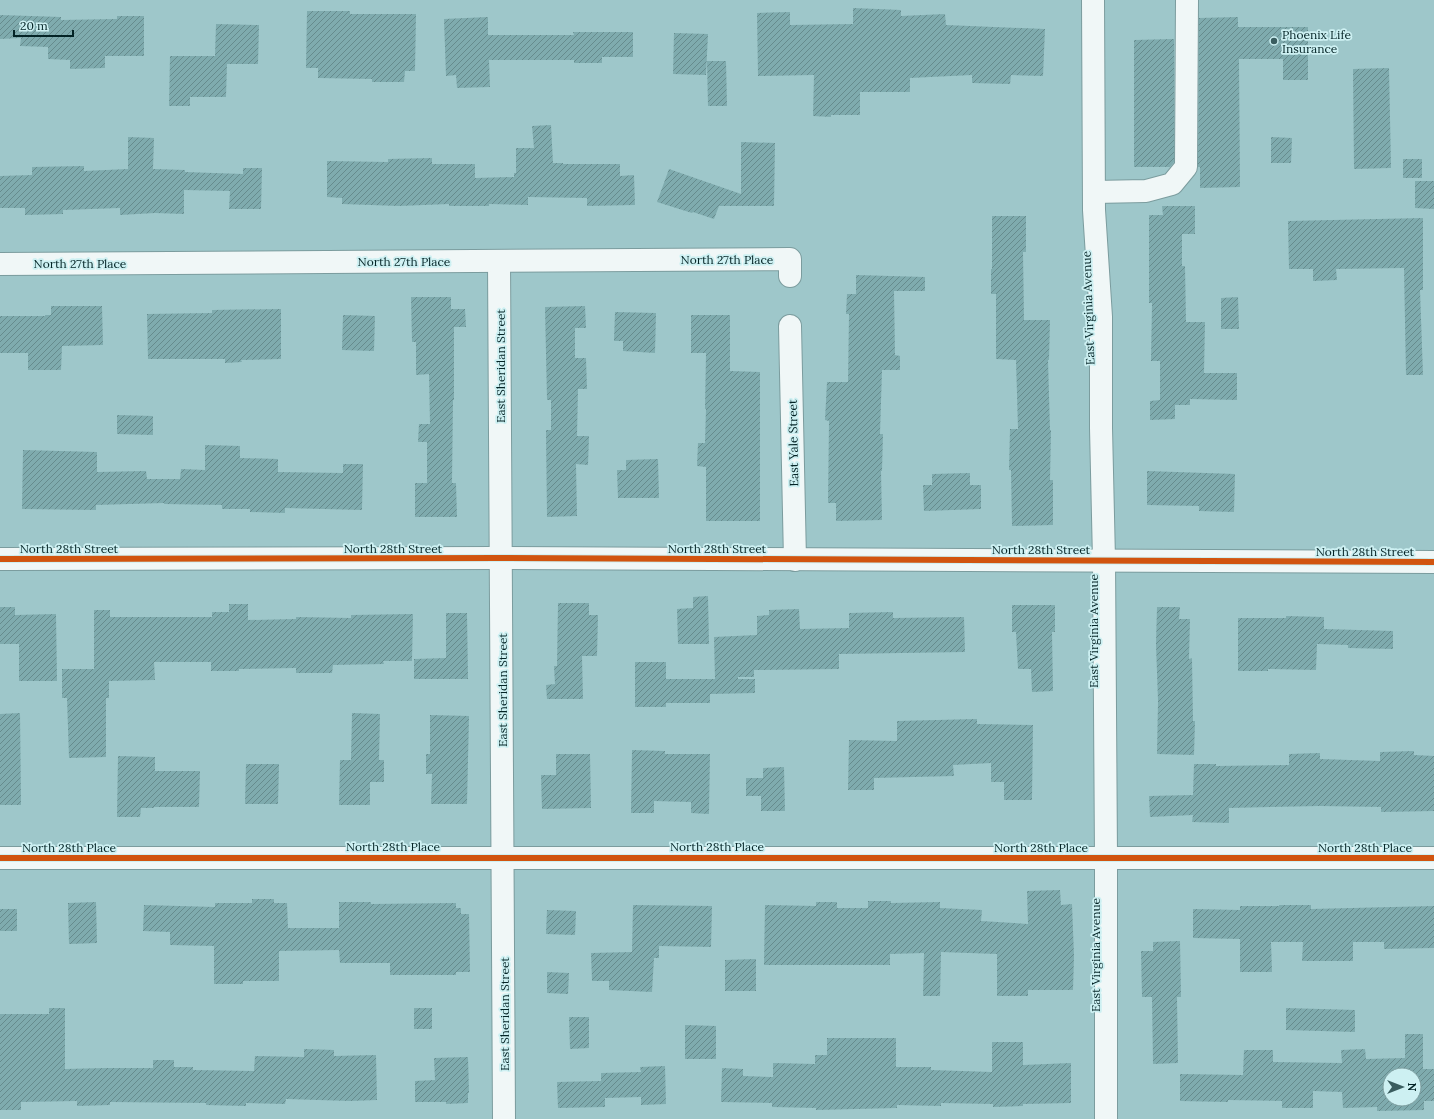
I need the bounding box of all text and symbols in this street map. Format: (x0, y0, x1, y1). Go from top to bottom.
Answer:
scale bar (14, 12, 73, 38)
text: 20 m (20, 18, 48, 33)
place label: Phoenix Life Insurance (1282, 27, 1351, 56)
marker: Phoenix Life Insurance (1269, 36, 1279, 46)
street label: East Virginia Avenue (1078, 250, 1097, 365)
street label: North 27th Place (681, 252, 774, 267)
street label: North 27th Place (358, 254, 451, 269)
street label: North 27th Place (34, 256, 127, 271)
street label: East Sheridan Street (493, 309, 508, 423)
street label: East Yale Street (785, 399, 801, 487)
street label: North 28th Street (20, 541, 119, 556)
street label: North 28th Street (344, 541, 443, 556)
street label: North 28th Street (668, 541, 767, 556)
street label: North 28th Street (992, 542, 1091, 557)
street label: North 28th Street (1316, 544, 1415, 559)
street label: East Virginia Avenue (1086, 573, 1101, 688)
street label: East Sheridan Street (495, 633, 510, 747)
street label: North 28th Place (346, 839, 440, 854)
street label: North 28th Place (670, 839, 764, 854)
street label: North 28th Place (22, 840, 116, 855)
street label: North 28th Place (994, 840, 1088, 855)
street label: North 28th Place (1318, 840, 1412, 855)
street label: East Virginia Avenue (1088, 897, 1103, 1012)
street label: East Sheridan Street (497, 957, 512, 1071)
north arrow (1382, 1067, 1422, 1107)
text: N (1405, 1083, 1419, 1092)

